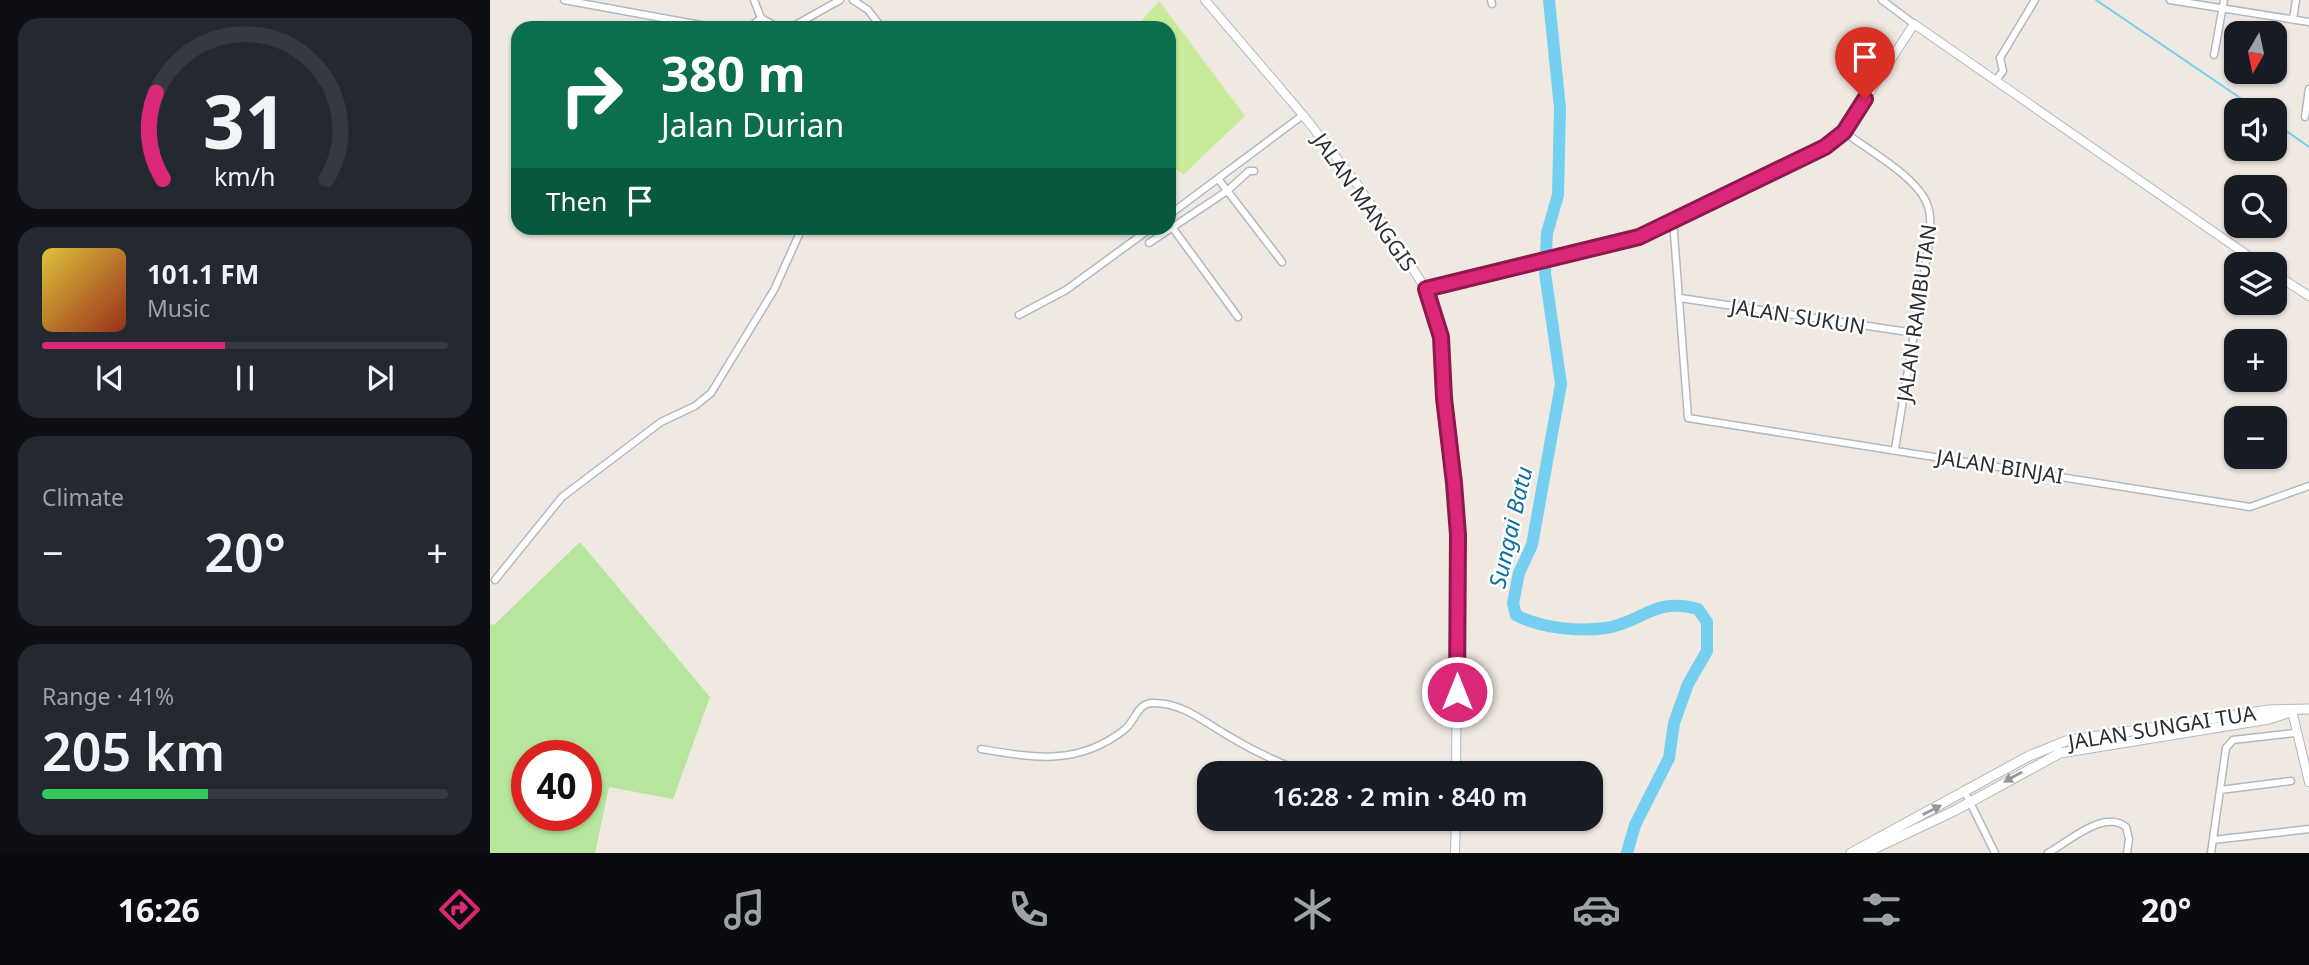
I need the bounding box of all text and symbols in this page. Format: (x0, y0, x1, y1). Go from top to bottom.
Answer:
north arrow (2224, 21, 2287, 84)
map controls (2224, 21, 2287, 469)
pin (1835, 27, 1895, 99)
icon: arrive (1846, 38, 1884, 76)
text: 380 m (661, 40, 806, 106)
icon: right (546, 49, 637, 140)
text: 31 (203, 72, 287, 171)
button: sound (2224, 98, 2287, 161)
text: Jalan Durian (661, 103, 844, 146)
street label: JALAN MANGGIS (1306, 126, 1423, 277)
text: km/h (214, 159, 276, 193)
button: search (2224, 175, 2287, 238)
icon: arrive (621, 182, 659, 220)
text: Then (546, 183, 607, 219)
street label: JALAN RAMBUTAN (1889, 222, 1942, 406)
button: layers (2224, 252, 2287, 315)
text: 101.1 FM (147, 256, 259, 292)
street label: JALAN SUKUN (1727, 291, 1867, 340)
text: Music (147, 292, 210, 324)
button: + (2224, 329, 2287, 392)
icon: previous (91, 359, 129, 397)
icon: pause (226, 359, 264, 397)
icon: next (361, 359, 399, 397)
button: − (2224, 406, 2287, 469)
street label: JALAN BINJAI (1933, 442, 2065, 490)
water label: Sungai Batu (1480, 463, 1540, 591)
text: Climate (42, 481, 124, 513)
text: 20° (204, 516, 286, 587)
text: − (42, 526, 64, 578)
text: + (426, 526, 448, 578)
position arrow (1420, 655, 1494, 729)
text: Range · 41% (42, 680, 174, 712)
street label: JALAN SUNGAI TUA (2064, 698, 2258, 756)
text: 205 km (42, 715, 225, 786)
speed limit sign: 40 (511, 740, 602, 831)
one-way arrow (2003, 771, 2023, 783)
text: 16:28 · 2 min · 840 m (1273, 778, 1527, 814)
one-way arrow (1923, 804, 1943, 816)
icon: directions (435, 885, 484, 934)
icon: music (720, 885, 769, 934)
icon: phone (1004, 885, 1053, 934)
icon: climate (1288, 885, 1337, 934)
icon: car (1572, 885, 1621, 934)
icon: filters (1857, 885, 1906, 934)
text: 16:26 (118, 888, 200, 931)
text: 20° (2141, 888, 2191, 931)

